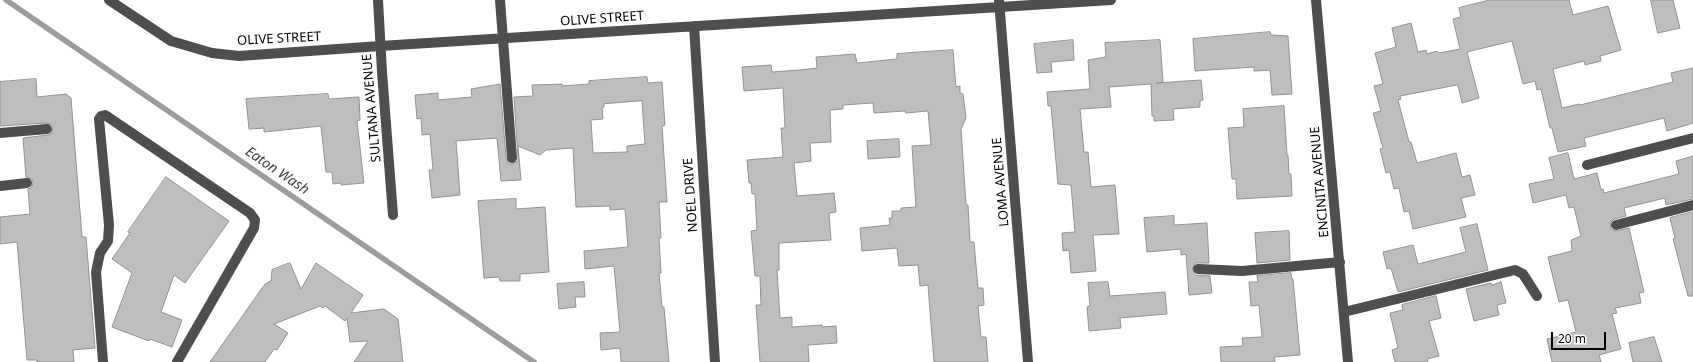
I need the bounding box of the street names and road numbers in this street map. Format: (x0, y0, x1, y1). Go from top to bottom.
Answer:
street label: OLIVE STREET (560, 8, 644, 30)
street label: OLIVE STREET (237, 29, 321, 49)
street label: SULTANA AVENUE (359, 53, 385, 163)
street label: ENCINITA AVENUE (1307, 126, 1333, 238)
street label: LOMA AVENUE (989, 137, 1013, 227)
street label: NOEL DRIVE (681, 157, 701, 233)

